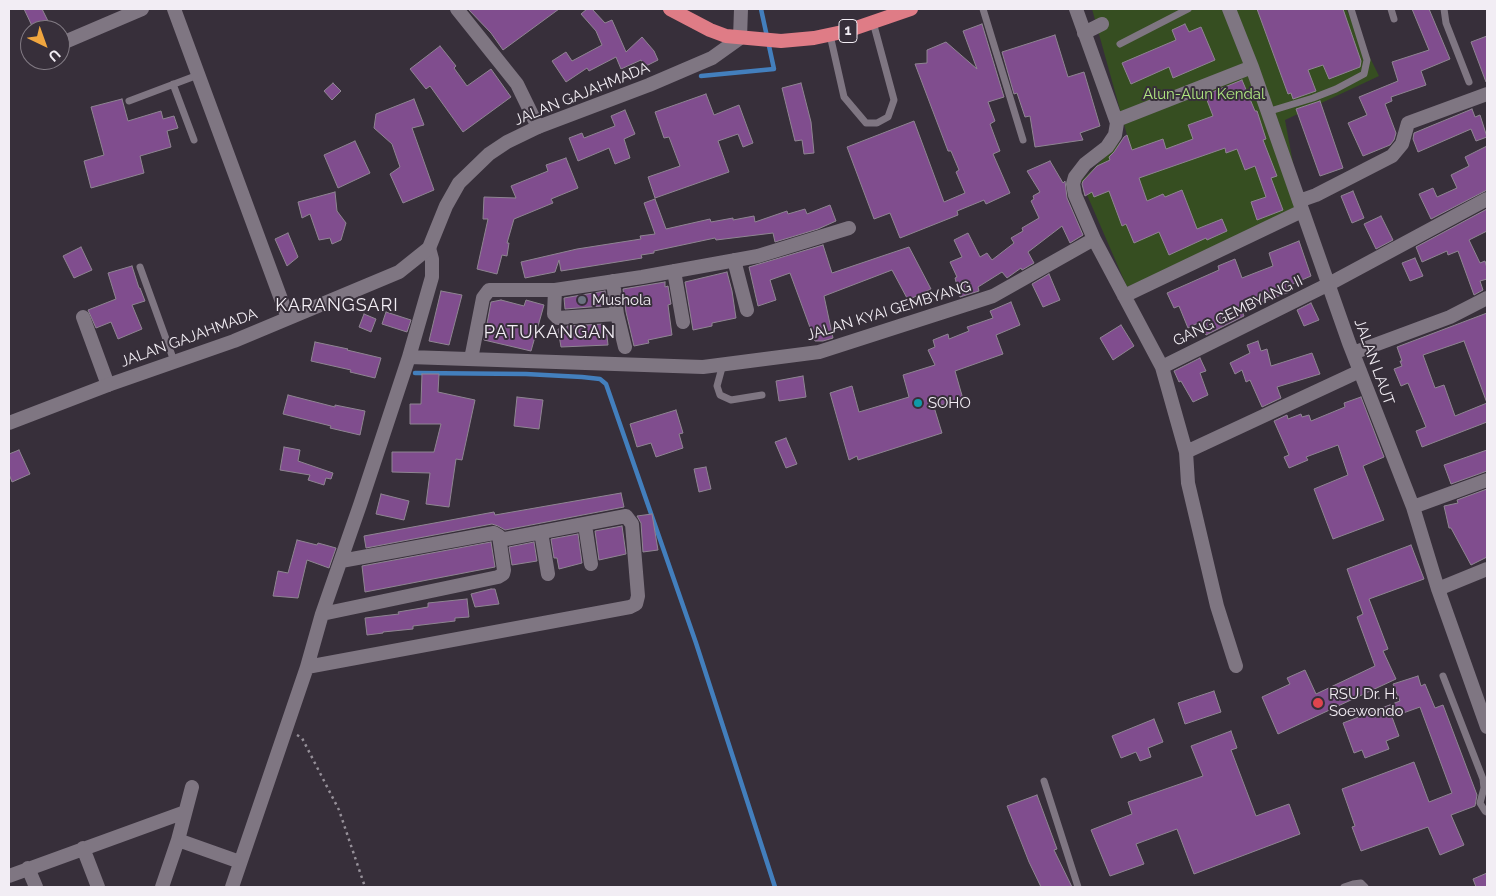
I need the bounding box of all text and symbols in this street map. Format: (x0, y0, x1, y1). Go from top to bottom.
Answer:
north arrow (20, 20, 70, 70)
road number: 1 (839, 20, 857, 42)
text: U (45, 46, 64, 65)
street label: JALAN GAJAHMADA (512, 59, 652, 129)
park label: Alun-Alun Kendal (1143, 85, 1265, 103)
street label: GANG GEMBYANG II (1170, 272, 1306, 350)
street label: JALAN KYAI GEMBYANG (805, 277, 973, 345)
place label: Mushola (592, 291, 651, 309)
marker: Mushola (576, 294, 588, 306)
district label: KARANGSARI (274, 295, 400, 317)
street label: JALAN GAJAHMADA (118, 305, 260, 371)
street label: JALAN LAUT (1350, 316, 1398, 408)
district label: PATUKANGAN (483, 322, 617, 344)
place label: SOHO (928, 394, 971, 412)
marker: SOHO (912, 397, 924, 409)
place label: RSU Dr. H. Soewondo (1329, 685, 1403, 720)
marker: RSU Dr. H. Soewondo (1311, 696, 1325, 710)

